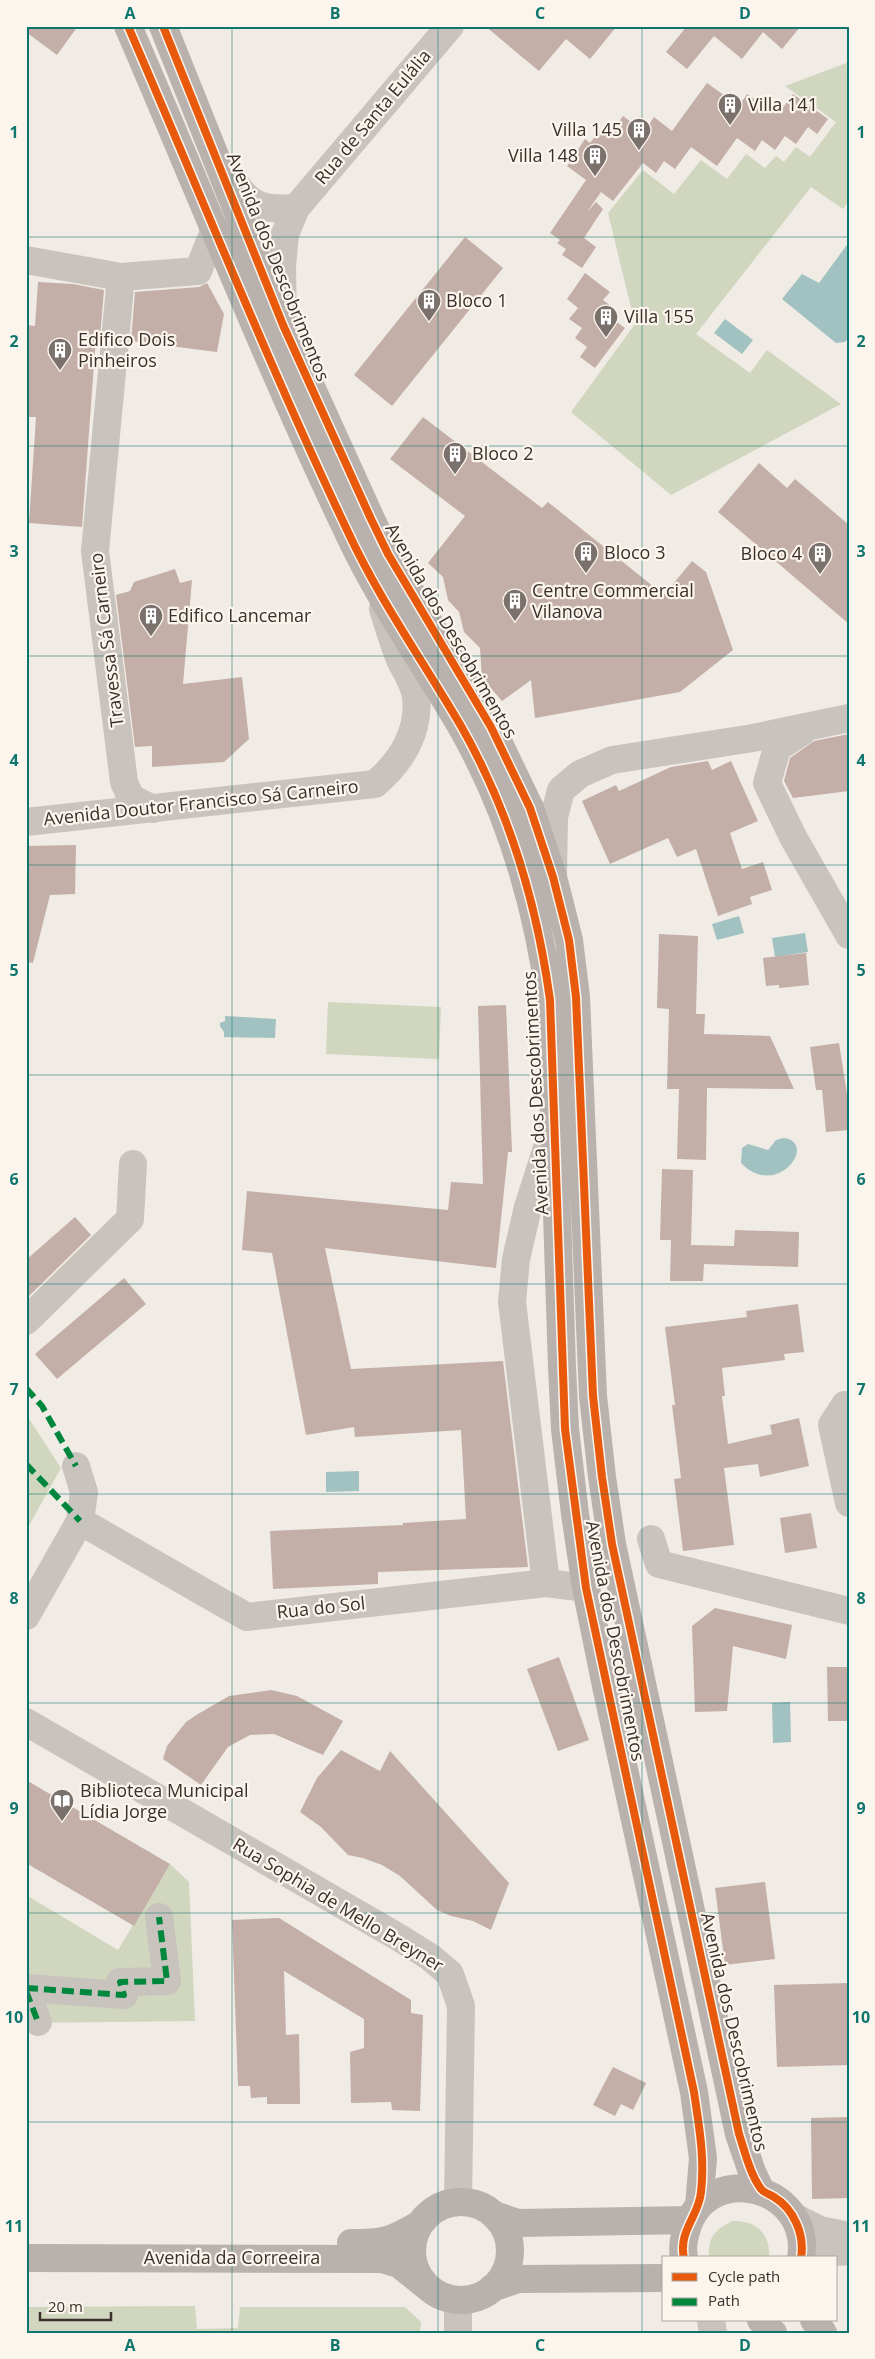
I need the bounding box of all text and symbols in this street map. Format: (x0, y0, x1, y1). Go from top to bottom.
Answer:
text: A (124, 2, 136, 24)
text: B (330, 2, 340, 24)
text: C (535, 2, 545, 24)
text: D (739, 2, 751, 24)
street label: Rua de Santa Eulália (309, 44, 436, 189)
building icon: Villa 141 (717, 92, 743, 126)
place label: Villa 141 (748, 92, 818, 116)
place label: Villa 145 (552, 117, 622, 141)
building icon: Villa 145 (626, 117, 652, 151)
text: 1 (9, 121, 19, 143)
text: 1 (856, 121, 866, 143)
place label: Villa 148 (508, 143, 578, 167)
building icon: Villa 148 (582, 143, 608, 177)
street label: Avenida dos Descobrimentos (222, 149, 336, 385)
building icon: Bloco 1 (416, 288, 442, 322)
place label: Bloco 1 (446, 288, 507, 312)
building icon: Villa 155 (593, 304, 619, 338)
place label: Villa 155 (624, 304, 694, 328)
place label: Edifico Dois Pinheiros (78, 327, 175, 372)
text: 2 (9, 330, 19, 352)
text: 2 (856, 330, 866, 352)
building icon: Edifico Dois Pinheiros (47, 337, 73, 371)
building icon: Bloco 2 (442, 441, 468, 475)
place label: Bloco 2 (472, 441, 533, 465)
street label: Avenida dos Descobrimentos (380, 519, 523, 742)
text: 3 (9, 540, 19, 562)
building icon: Bloco 3 (573, 540, 599, 574)
place label: Bloco 3 (604, 540, 665, 564)
text: 3 (856, 540, 866, 562)
place label: Bloco 4 (741, 541, 802, 565)
building icon: Bloco 4 (807, 541, 833, 575)
street label: Travessa Sá Carneiro (83, 552, 129, 729)
place label: Centre Commercial Vilanova (532, 578, 694, 623)
building icon: Centre Commercial Vilanova (502, 588, 528, 622)
building icon: Edifico Lancemar (138, 603, 164, 637)
place label: Edifico Lancemar (168, 603, 312, 627)
text: 4 (9, 749, 19, 771)
text: 4 (856, 749, 866, 771)
street label: Avenida Doutor Francisco Sá Carneiro (42, 774, 360, 830)
text: 5 (9, 959, 19, 981)
text: 5 (856, 959, 866, 981)
street label: Avenida dos Descobrimentos (517, 970, 553, 1216)
text: 6 (9, 1168, 19, 1190)
text: 6 (856, 1168, 866, 1190)
text: 7 (9, 1378, 19, 1400)
text: 7 (856, 1378, 866, 1400)
street label: Avenida dos Descobrimentos (581, 1518, 651, 1763)
text: 8 (9, 1587, 19, 1609)
text: 8 (856, 1587, 866, 1609)
street label: Rua do Sol (276, 1590, 366, 1624)
place label: Biblioteca Municipal Lídia Jorge (80, 1778, 248, 1823)
library icon: Biblioteca Municipal Lídia Jorge (49, 1788, 75, 1822)
text: 9 (9, 1797, 19, 1819)
text: 9 (856, 1797, 866, 1819)
street label: Rua Sophia de Mello Breyner (229, 1832, 449, 1977)
street label: Avenida dos Descobrimentos (696, 1910, 774, 2154)
text: 10 (5, 2006, 23, 2028)
text: 10 (852, 2006, 870, 2028)
text: 11 (5, 2215, 23, 2237)
text: 11 (852, 2215, 870, 2237)
street label: Avenida da Correeira (144, 2245, 320, 2269)
legend (662, 2256, 838, 2322)
text: Cycle path (708, 2266, 780, 2286)
scale bar (40, 2289, 111, 2321)
text: Path (708, 2290, 740, 2310)
text: 20 m (48, 2296, 83, 2316)
text: A (124, 2334, 136, 2356)
text: B (330, 2334, 340, 2356)
text: C (535, 2334, 545, 2356)
text: D (739, 2334, 751, 2356)

